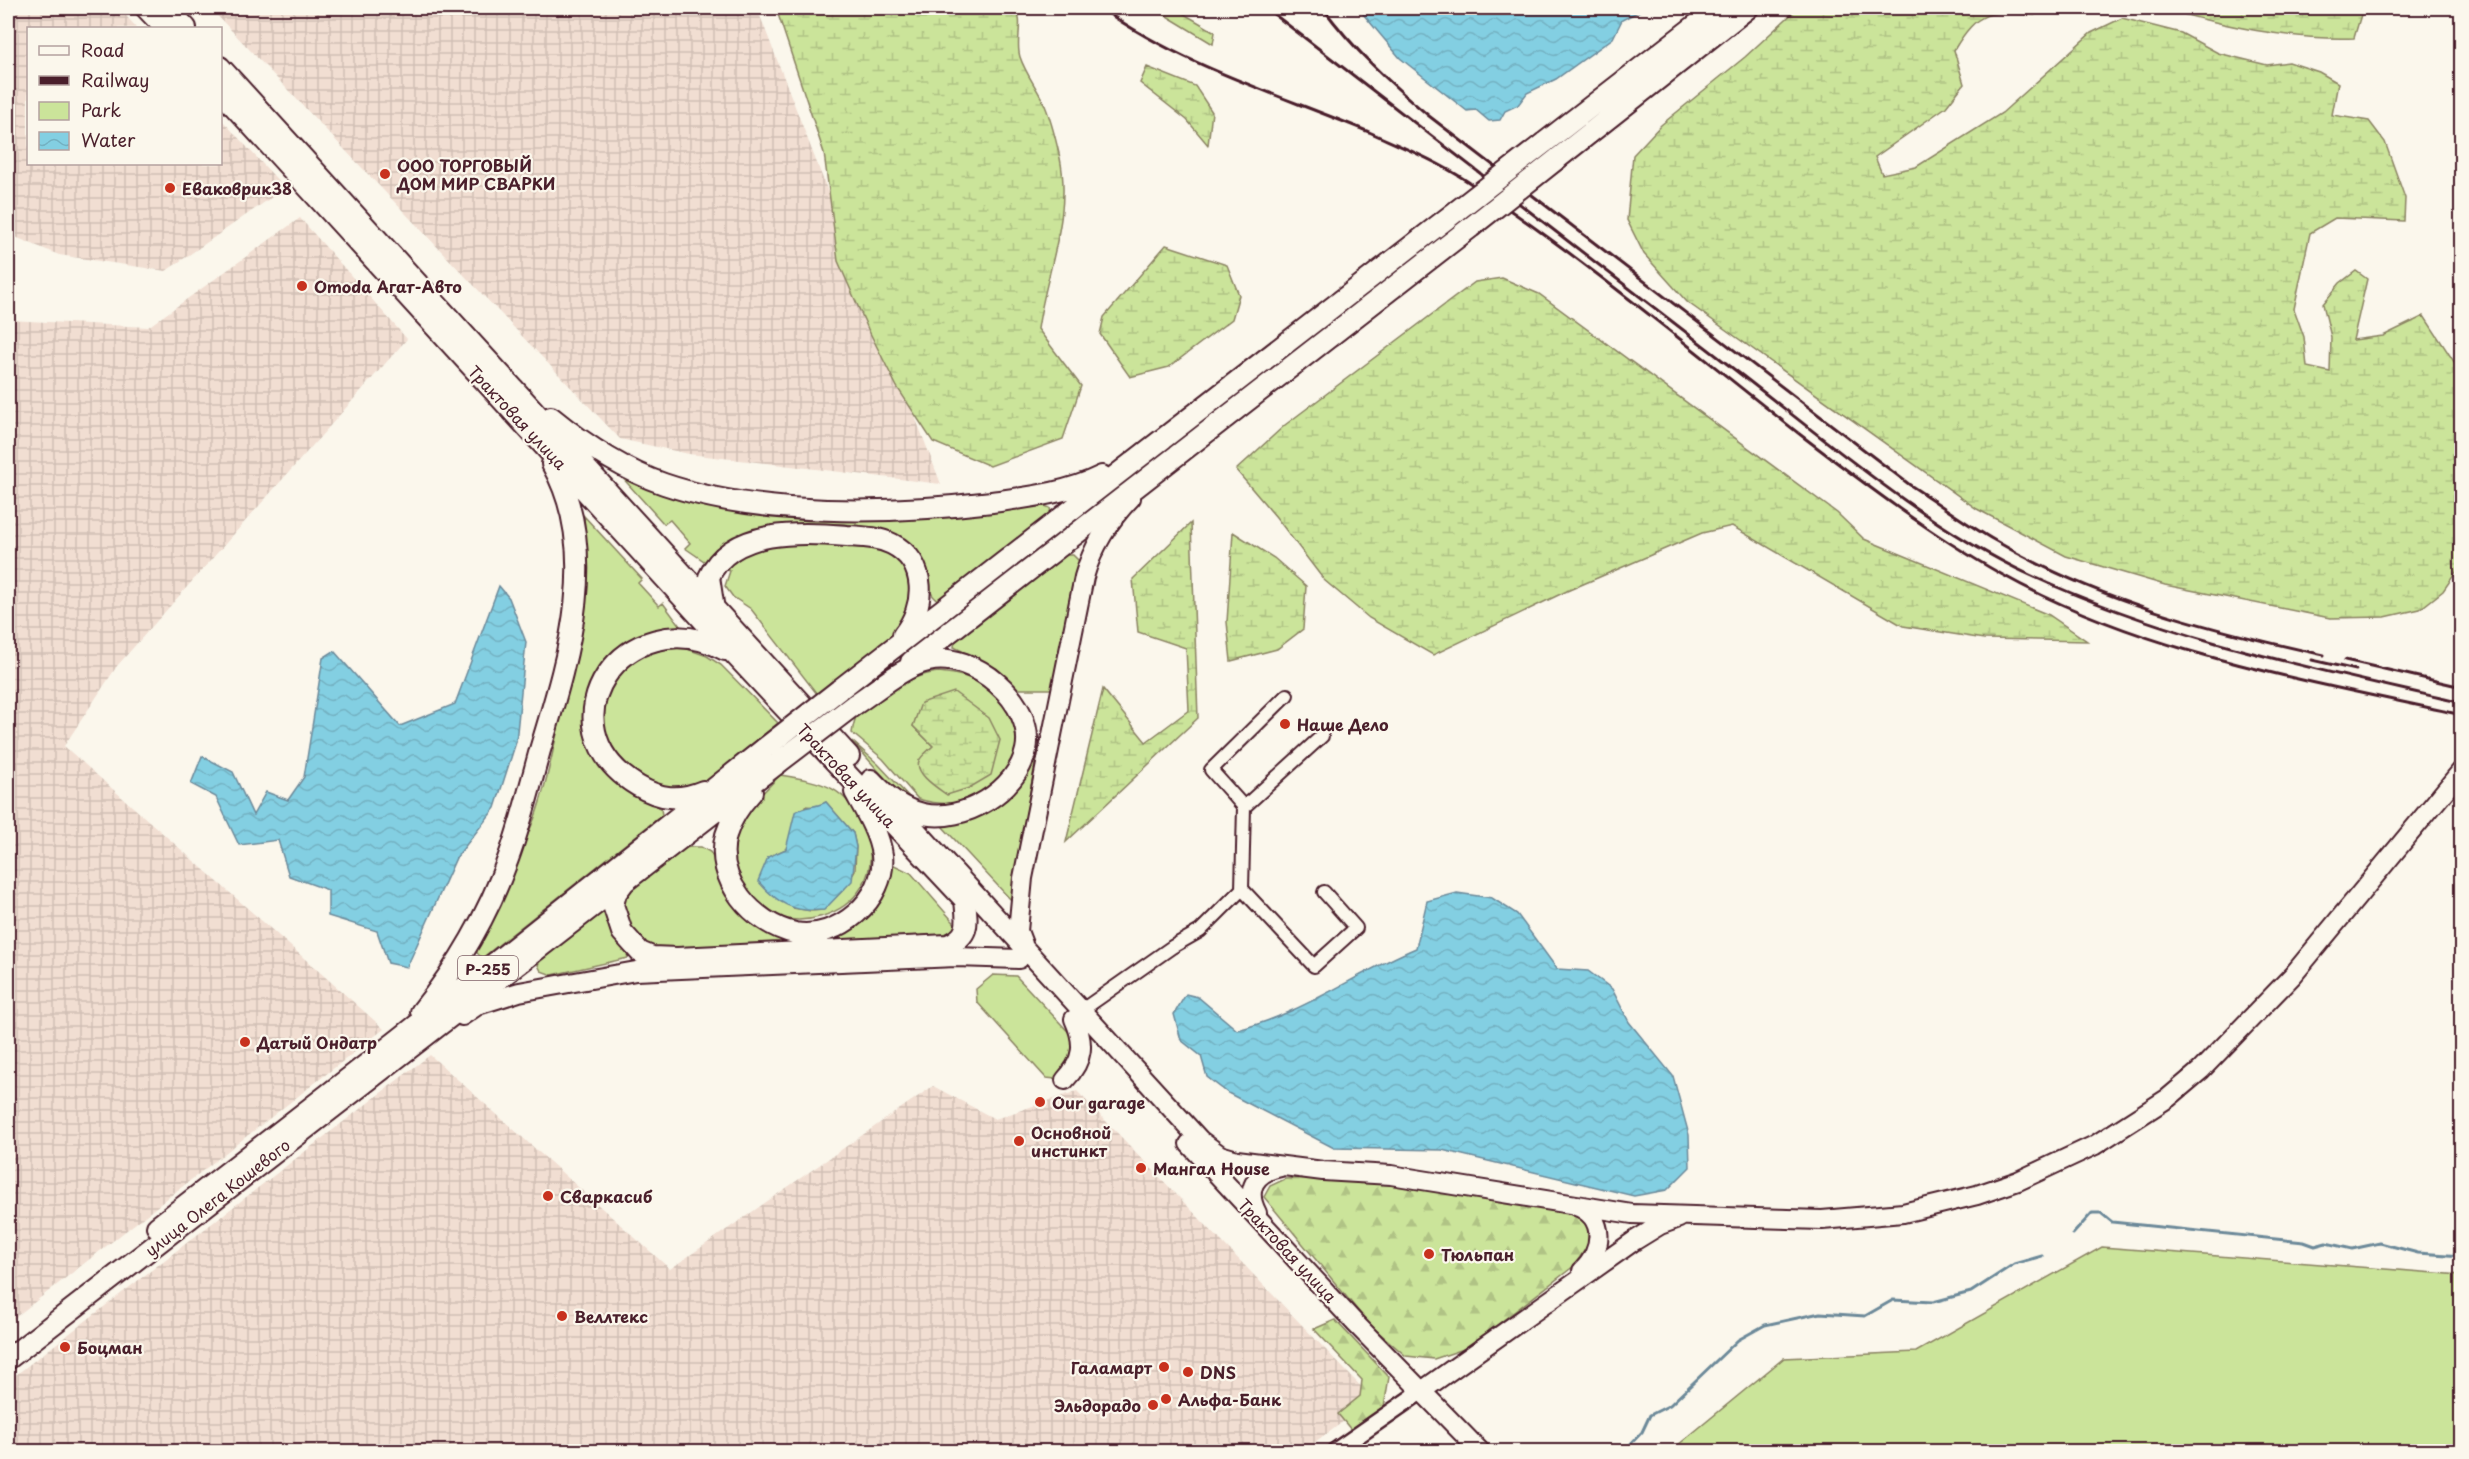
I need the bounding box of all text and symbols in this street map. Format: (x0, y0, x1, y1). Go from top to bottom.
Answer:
legend (27, 27, 222, 165)
text: Road (81, 36, 125, 63)
text: Railway (81, 66, 149, 93)
text: Park (81, 96, 121, 123)
text: Water (81, 126, 136, 153)
place label: ООО ТОРГОВЫЙ ДОМ МИР СВАРКИ (396, 153, 556, 195)
marker: ООО ТОРГОВЫЙ ДОМ МИР СВАРКИ (378, 167, 392, 181)
place label: Еваковрик38 (182, 176, 292, 200)
marker: Еваковрик38 (163, 181, 177, 195)
place label: Omoda Агат-Авто (314, 274, 462, 298)
marker: Omoda Агат-Авто (295, 279, 309, 293)
street label: Трактовая улица (463, 359, 573, 475)
place label: Наше Дело (1297, 712, 1389, 736)
street label: Трактовая улица (792, 717, 902, 833)
marker: Наше Дело (1278, 717, 1292, 731)
road number: Р-255 (458, 956, 518, 980)
place label: Датый Ондатр (256, 1030, 377, 1054)
marker: Датый Ондатр (238, 1035, 252, 1049)
place label: Our garage (1052, 1090, 1145, 1114)
marker: Our garage (1033, 1095, 1047, 1109)
place label: Основной инстинкт (1031, 1120, 1111, 1162)
street label: улица Олега Кошевого (139, 1133, 295, 1261)
marker: Основной инстинкт (1012, 1134, 1026, 1148)
place label: Мангал House (1153, 1156, 1270, 1180)
marker: Мангал House (1134, 1161, 1148, 1175)
place label: Сваркаcиб (560, 1184, 653, 1208)
marker: Сваркаcиб (541, 1189, 555, 1203)
street label: Трактовая улица (1233, 1192, 1343, 1308)
place label: Тюльпан (1441, 1242, 1514, 1266)
marker: Тюльпан (1422, 1247, 1436, 1261)
place label: Веллтекс (574, 1304, 648, 1328)
marker: Веллтекс (555, 1309, 569, 1323)
place label: Боцман (77, 1335, 143, 1359)
marker: Боцман (58, 1340, 72, 1354)
place label: Галамарт (1071, 1355, 1153, 1379)
marker: Галамарт (1157, 1360, 1171, 1374)
place label: DNS (1200, 1360, 1236, 1384)
marker: DNS (1181, 1365, 1195, 1379)
place label: Альфа-Банк (1178, 1387, 1282, 1411)
marker: Альфа-Банк (1159, 1392, 1173, 1406)
place label: Эльдорадо (1054, 1393, 1141, 1417)
marker: Эльдорадо (1146, 1398, 1160, 1412)

